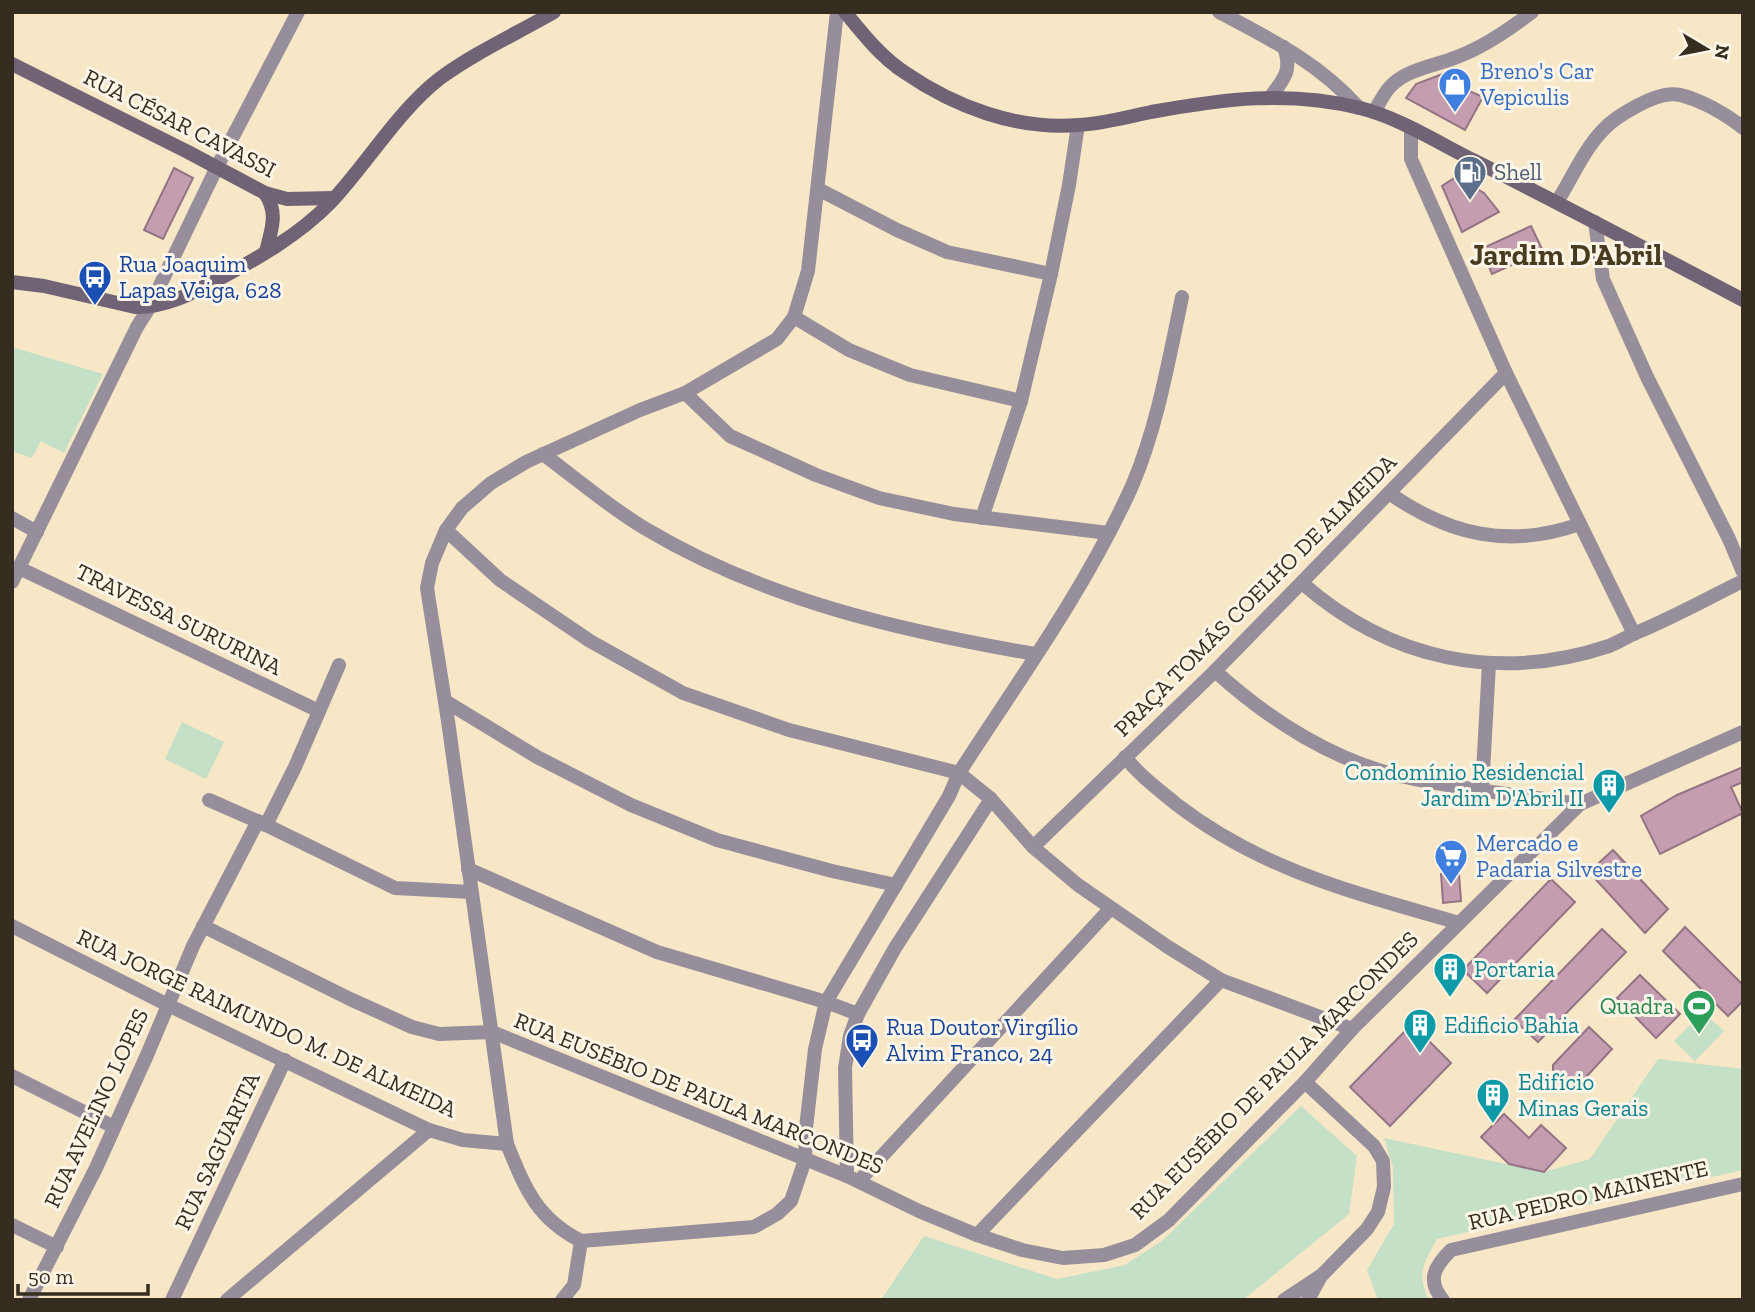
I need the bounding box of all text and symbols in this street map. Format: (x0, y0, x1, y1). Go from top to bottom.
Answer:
north arrow (1671, 14, 1741, 84)
text: N (1710, 43, 1735, 61)
place label: Breno's Car Vepiculis (1479, 57, 1594, 111)
street label: RUA CÉSAR CAVASSI (79, 62, 281, 184)
shop icon: Breno's Car Vepiculis (1436, 65, 1474, 114)
fuel station icon: Shell (1451, 153, 1489, 202)
place label: Shell (1494, 158, 1542, 186)
district label: Jardim D'Abril (1470, 237, 1663, 273)
place label: Rua Joaquim Lapas Veiga, 628 (119, 250, 282, 304)
bus stop icon: Rua Joaquim Lapas Veiga, 628 (76, 258, 114, 307)
street label: PRAÇA TOMÁS COELHO DE ALMEIDA (1108, 447, 1403, 742)
street label: TRAVESSA SURURINA (71, 557, 288, 682)
place label: Condomínio Residencial Jardim D'Abril II (1345, 758, 1584, 812)
building icon: Condomínio Residencial Jardim D'Abril II (1590, 766, 1628, 815)
place label: Mercado e Padaria Silvestre (1476, 829, 1642, 883)
supermarket icon: Mercado e Padaria Silvestre (1432, 837, 1470, 886)
street label: RUA JORGE RAIMUNDO M. DE ALMEIDA (73, 922, 462, 1124)
street label: RUA EUSÉBIO DE PAULA MARCONDES (1124, 925, 1424, 1225)
building icon: Portaria (1431, 950, 1469, 999)
place label: Portaria (1474, 955, 1555, 983)
sports icon: Quadra (1680, 987, 1718, 1036)
place label: Quadra (1600, 992, 1674, 1020)
street label: RUA AVELINO LOPES (38, 1004, 154, 1212)
street label: RUA EUSÉBIO DE PAULA MARCONDES (510, 1006, 888, 1180)
building icon: Edificio Bahia (1401, 1006, 1439, 1055)
place label: Edificio Bahia (1444, 1011, 1579, 1039)
place label: Rua Doutor Virgílio Alvim Franco, 24 (886, 1013, 1078, 1067)
bus stop icon: Rua Doutor Virgílio Alvim Franco, 24 (843, 1021, 881, 1070)
street label: RUA SAGUARITA (168, 1067, 266, 1234)
place label: Edifício Minas Gerais (1518, 1068, 1648, 1122)
building icon: Edifício Minas Gerais (1474, 1076, 1512, 1125)
street label: RUA PEDRO MAINENTE (1465, 1154, 1711, 1236)
scale bar (18, 1252, 147, 1296)
text: 50 m (28, 1264, 74, 1289)

